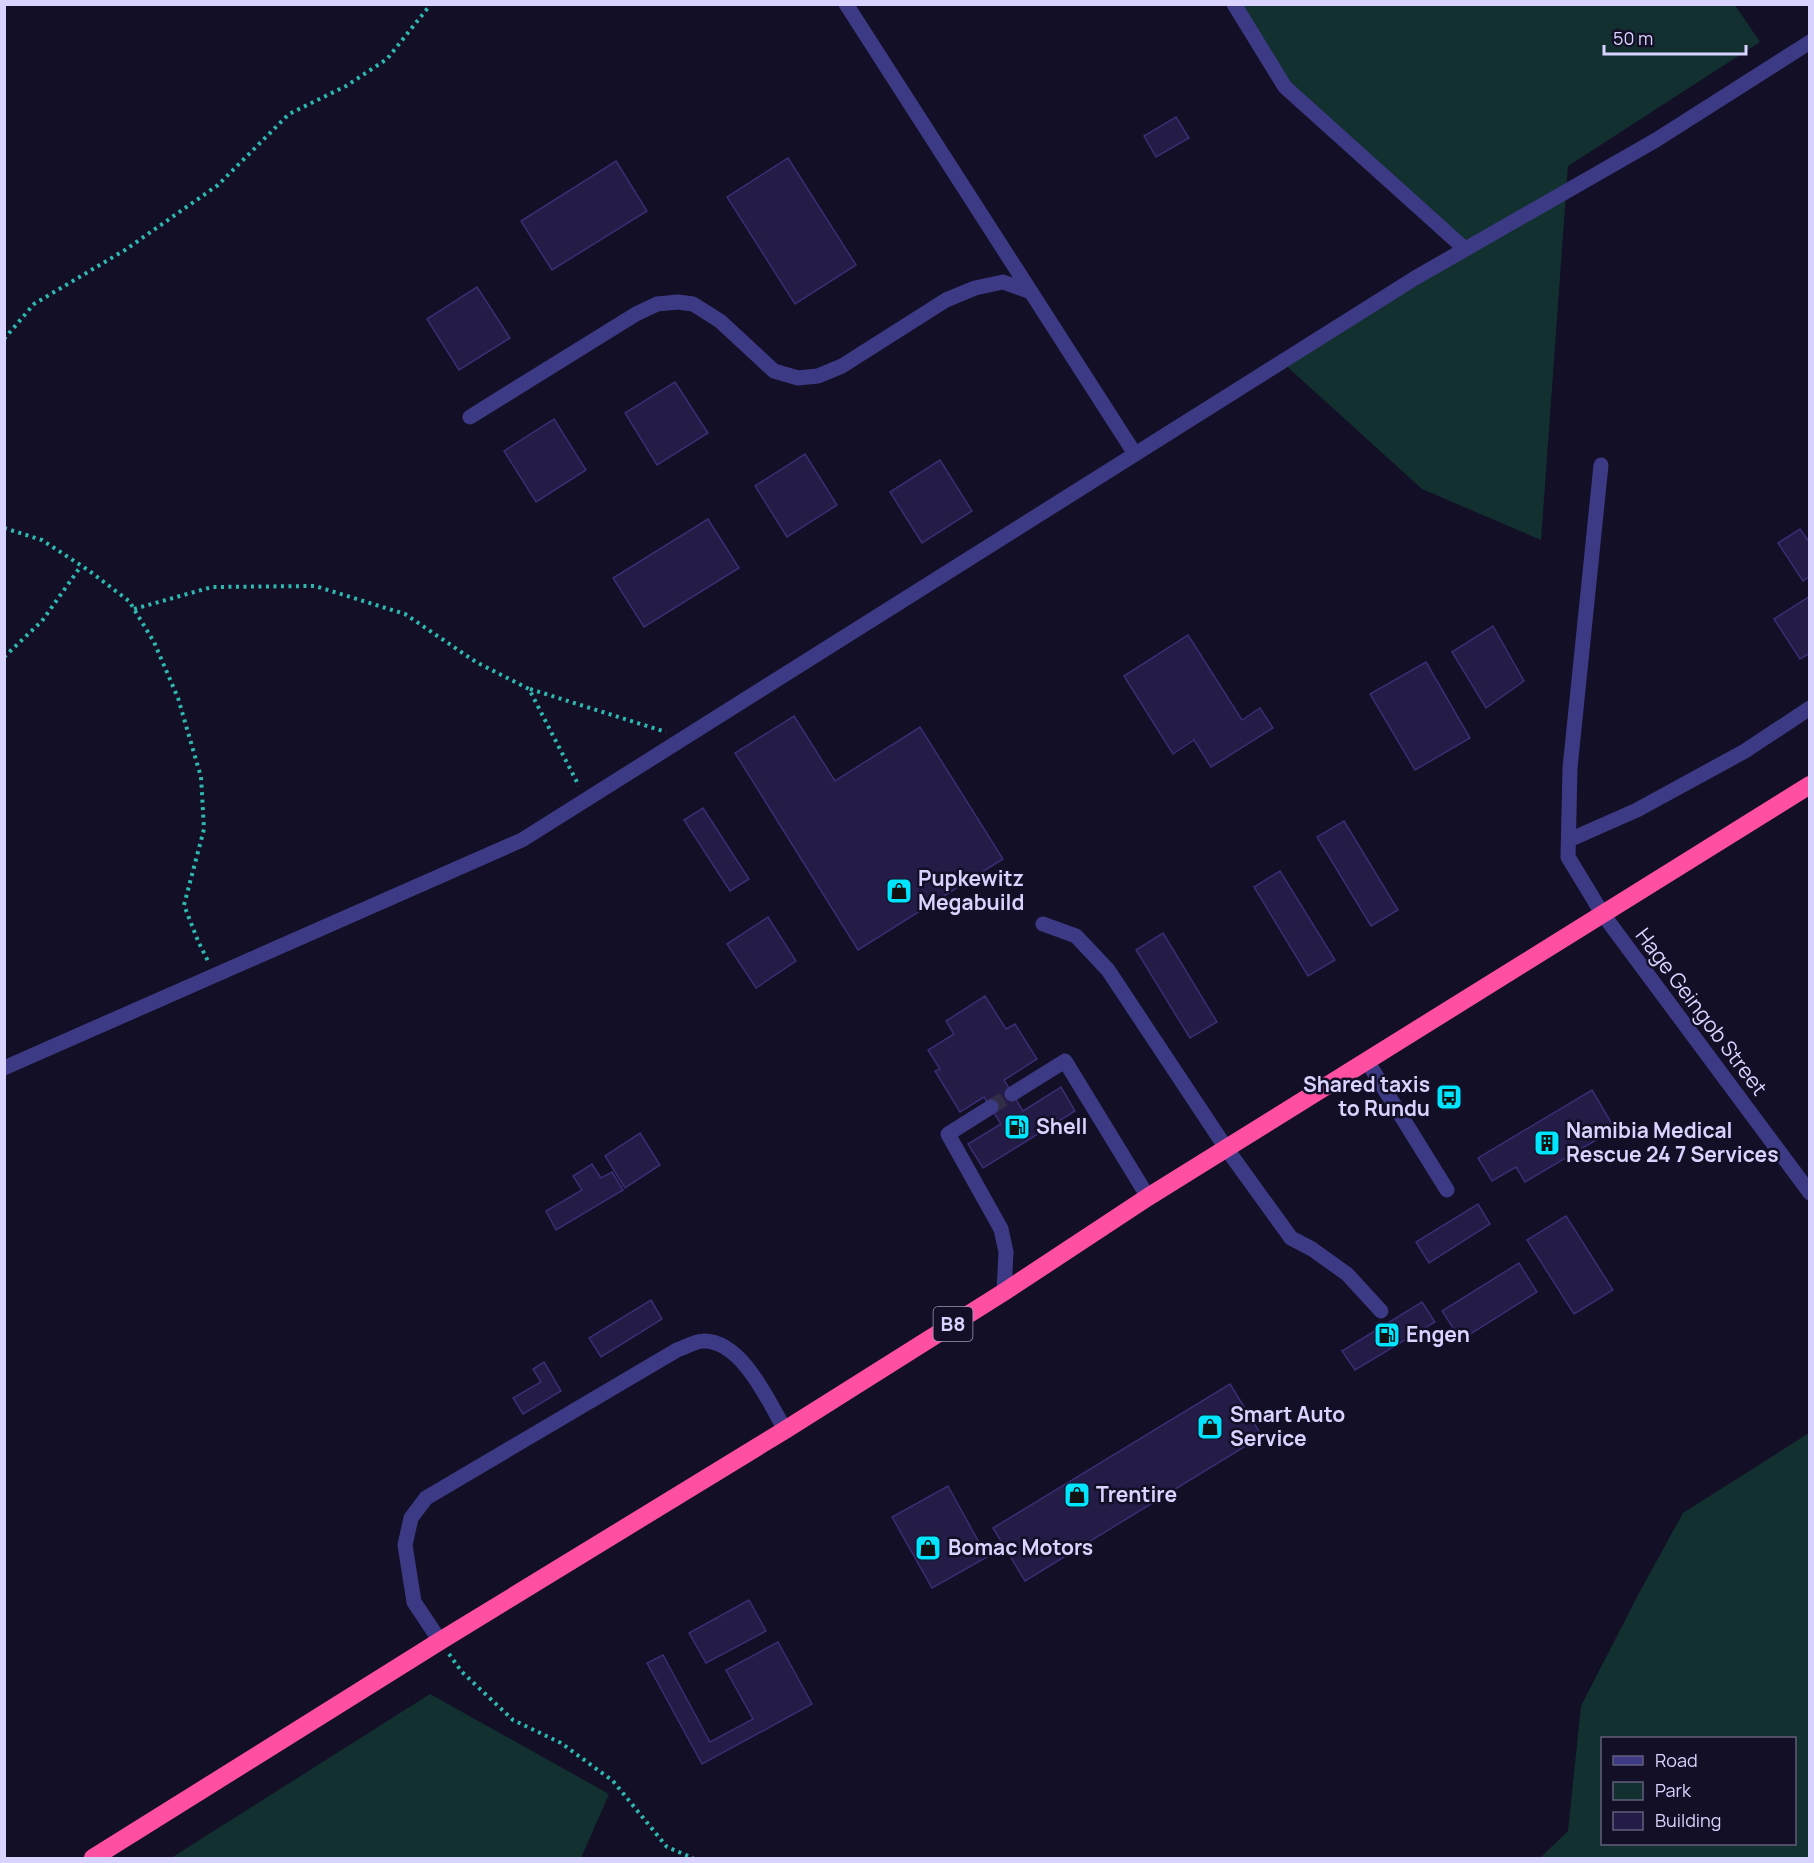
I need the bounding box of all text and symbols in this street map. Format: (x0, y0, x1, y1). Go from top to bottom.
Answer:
scale bar (1604, 18, 1746, 56)
text: 50 m (1613, 26, 1653, 50)
place label: Pupkewitz Megabuild (918, 864, 1024, 916)
shop icon: Pupkewitz Megabuild (884, 876, 914, 906)
street label: Hage Geingob Street (1630, 922, 1774, 1101)
place label: Shared taxis to Rundu (1303, 1070, 1430, 1122)
bus stop icon: Shared taxis to Rundu (1434, 1082, 1464, 1112)
fuel station icon: Shell (1002, 1112, 1032, 1142)
place label: Shell (1036, 1112, 1087, 1140)
place label: Namibia Medical Rescue 24 7 Services (1566, 1116, 1779, 1168)
building icon: Namibia Medical Rescue 24 7 Services (1532, 1128, 1562, 1158)
road number: B8 (934, 1307, 972, 1341)
fuel station icon: Engen (1372, 1320, 1402, 1350)
place label: Engen (1406, 1320, 1470, 1348)
place label: Smart Auto Service (1230, 1400, 1345, 1452)
shop icon: Smart Auto Service (1195, 1412, 1225, 1442)
shop icon: Trentire (1062, 1480, 1092, 1510)
place label: Trentire (1096, 1480, 1177, 1508)
shop icon: Bomac Motors (913, 1533, 943, 1563)
place label: Bomac Motors (948, 1533, 1093, 1561)
legend (1601, 1737, 1796, 1845)
text: Road (1655, 1748, 1698, 1772)
text: Park (1655, 1778, 1692, 1802)
text: Building (1655, 1808, 1721, 1832)

